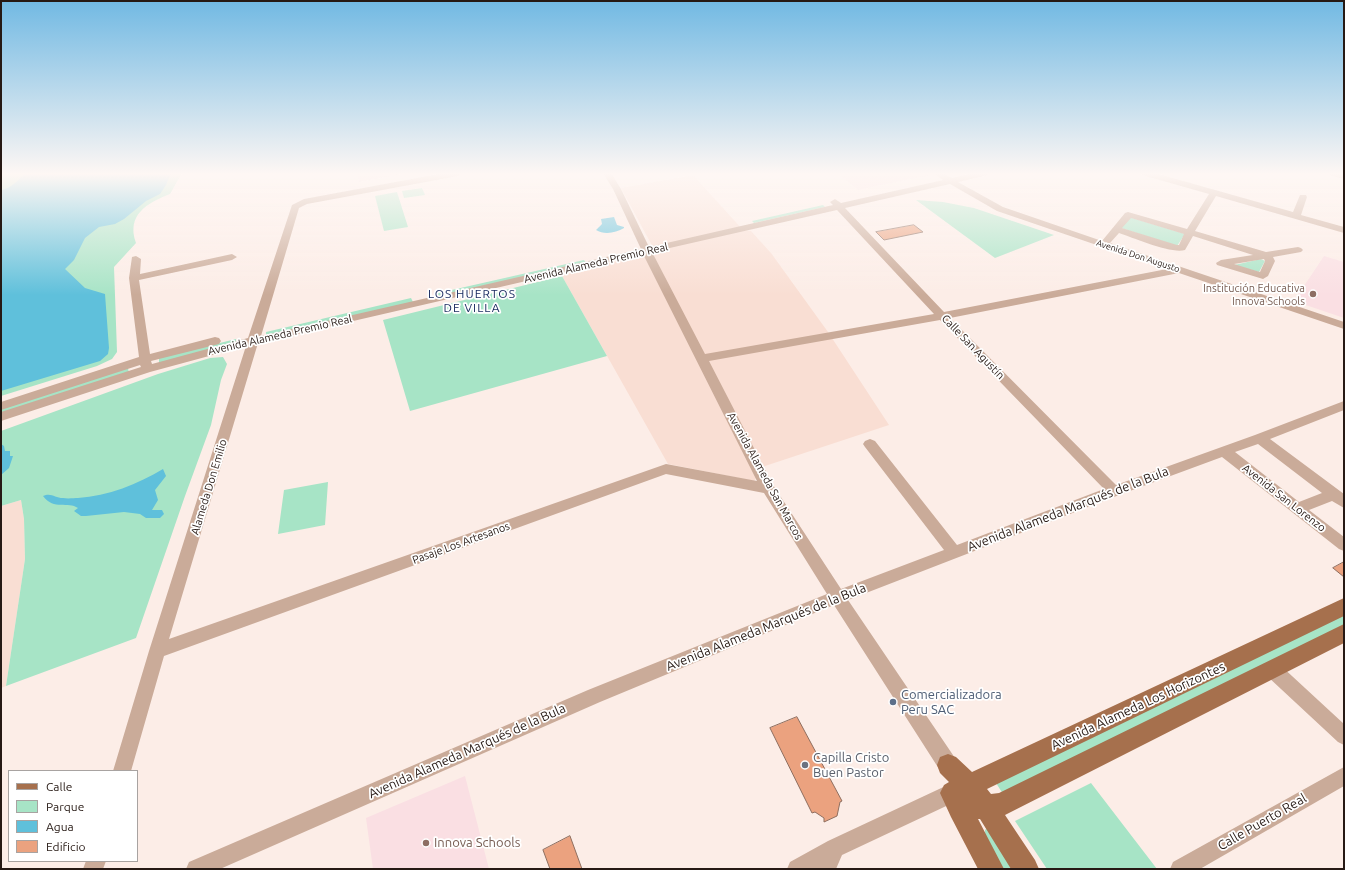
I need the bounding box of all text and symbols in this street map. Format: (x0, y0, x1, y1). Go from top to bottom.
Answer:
street label: Avenida Don Augusto (1095, 237, 1181, 275)
street label: Avenida Alameda Premio Real (523, 240, 669, 286)
place label: Institución Educativa Innova Schools (1203, 281, 1305, 307)
district label: LOS HUERTOS DE VILLA (428, 287, 516, 315)
marker: Institución Educativa Innova Schools (1308, 289, 1318, 299)
street label: Avenida Alameda Premio Real (207, 312, 353, 358)
street label: Calle San Agustín (939, 312, 1007, 382)
street label: Avenida Alameda San Marcos (724, 410, 806, 542)
street label: Alameda Don Emilio (188, 438, 230, 536)
street label: Avenida San Lorenzo (1240, 461, 1328, 535)
street label: Avenida Alameda Marqués de la Bula (965, 463, 1171, 555)
street label: Pasaje Los Artesanos (410, 519, 512, 567)
street label: Avenida Alameda Marqués de la Bula (664, 580, 868, 674)
street label: Avenida Alameda Los Horizontes (1049, 659, 1227, 753)
place label: Comercializadora Peru SAC (901, 687, 1002, 718)
marker: Comercializadora Peru SAC (888, 697, 898, 707)
street label: Avenida Alameda Marqués de la Bula (366, 700, 568, 802)
place label: Capilla Cristo Buen Pastor (813, 750, 889, 781)
marker: Capilla Cristo Buen Pastor (800, 760, 810, 770)
legend (8, 770, 138, 862)
text: Calle (46, 780, 72, 793)
street label: Calle Puerto Real (1215, 790, 1309, 854)
text: Parque (46, 800, 84, 813)
text: Agua (46, 820, 74, 833)
place label: Innova Schools (434, 835, 520, 851)
marker: Innova Schools (421, 838, 431, 848)
text: Edificio (46, 840, 86, 853)

